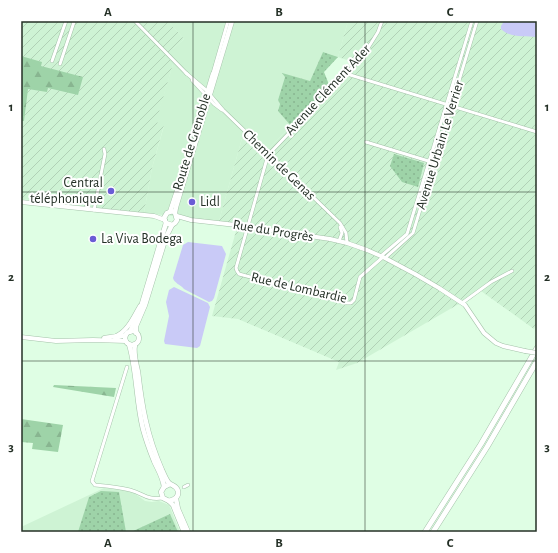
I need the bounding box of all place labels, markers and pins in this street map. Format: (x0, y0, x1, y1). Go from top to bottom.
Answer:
place label: Central téléphonique (30, 176, 103, 206)
marker: Central téléphonique (106, 186, 116, 196)
place label: Lidl (200, 195, 220, 209)
marker: Lidl (187, 197, 197, 207)
place label: La Viva Bodega (101, 232, 183, 246)
marker: La Viva Bodega (88, 234, 98, 244)

